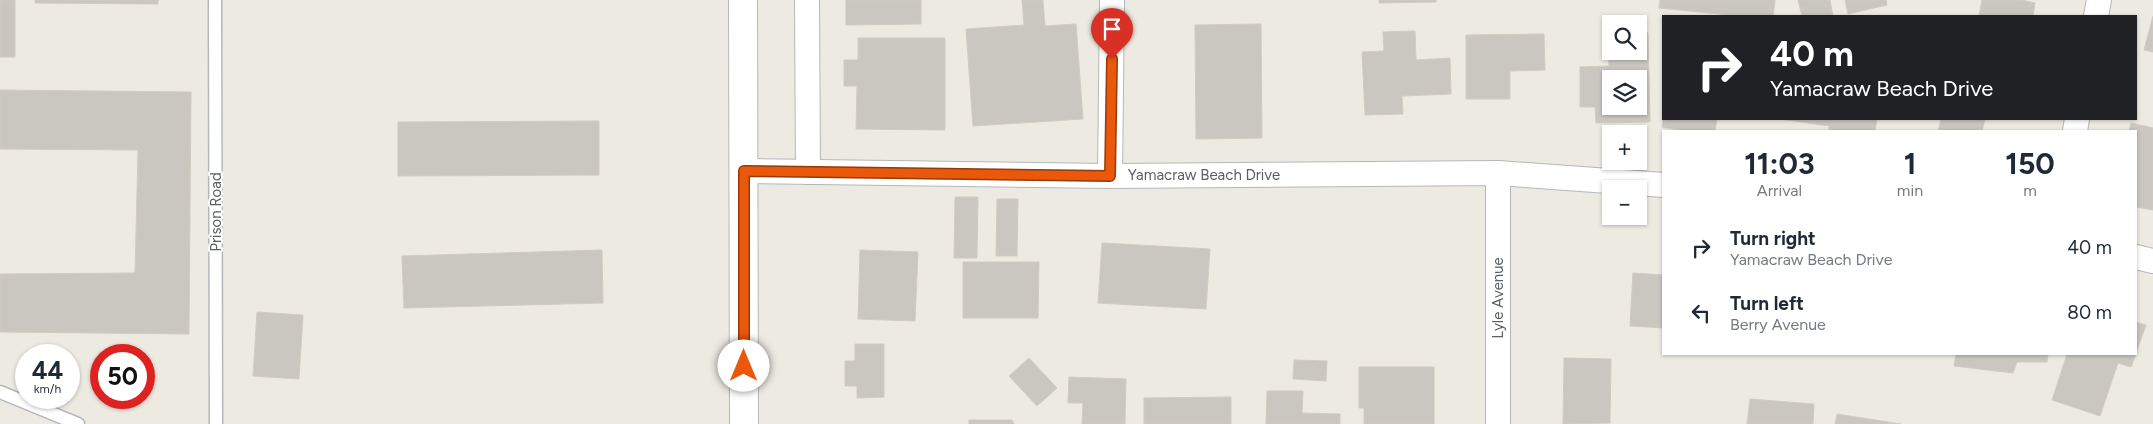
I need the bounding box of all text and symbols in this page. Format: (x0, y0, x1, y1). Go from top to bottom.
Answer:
pin (1091, 8, 1133, 59)
icon: arrive (1098, 15, 1126, 43)
map controls (1602, 15, 1647, 225)
button: search (1602, 15, 1647, 60)
text: 40 m (1770, 33, 1854, 75)
icon: right (1687, 35, 1752, 100)
button: layers (1602, 70, 1647, 115)
text: Yamacraw Beach Drive (1770, 75, 1993, 102)
button: + (1602, 125, 1647, 170)
text: 11:03 (1744, 145, 1815, 182)
text: 1 (1904, 145, 1916, 182)
text: 150 (2005, 145, 2055, 182)
street label: Yamacraw Beach Drive (1128, 166, 1280, 184)
street label: Prison Road (207, 172, 225, 252)
button: − (1602, 180, 1647, 225)
text: Arrival (1757, 181, 1802, 200)
text: min (1897, 181, 1923, 200)
text: m (2023, 181, 2037, 200)
text: Turn right (1730, 227, 1816, 250)
icon: right (1687, 234, 1715, 262)
text: 40 m (2067, 236, 2112, 259)
text: Yamacraw Beach Drive (1730, 250, 1892, 269)
street label: Lyle Avenue (1489, 257, 1507, 339)
text: Turn left (1730, 292, 1804, 315)
icon: left (1687, 299, 1715, 327)
text: 80 m (2067, 301, 2112, 324)
text: Berry Avenue (1730, 315, 1826, 334)
position arrow (717, 339, 769, 391)
speed limit sign: 50 (90, 344, 155, 409)
text: 44 (32, 355, 63, 385)
text: km/h (34, 382, 61, 396)

